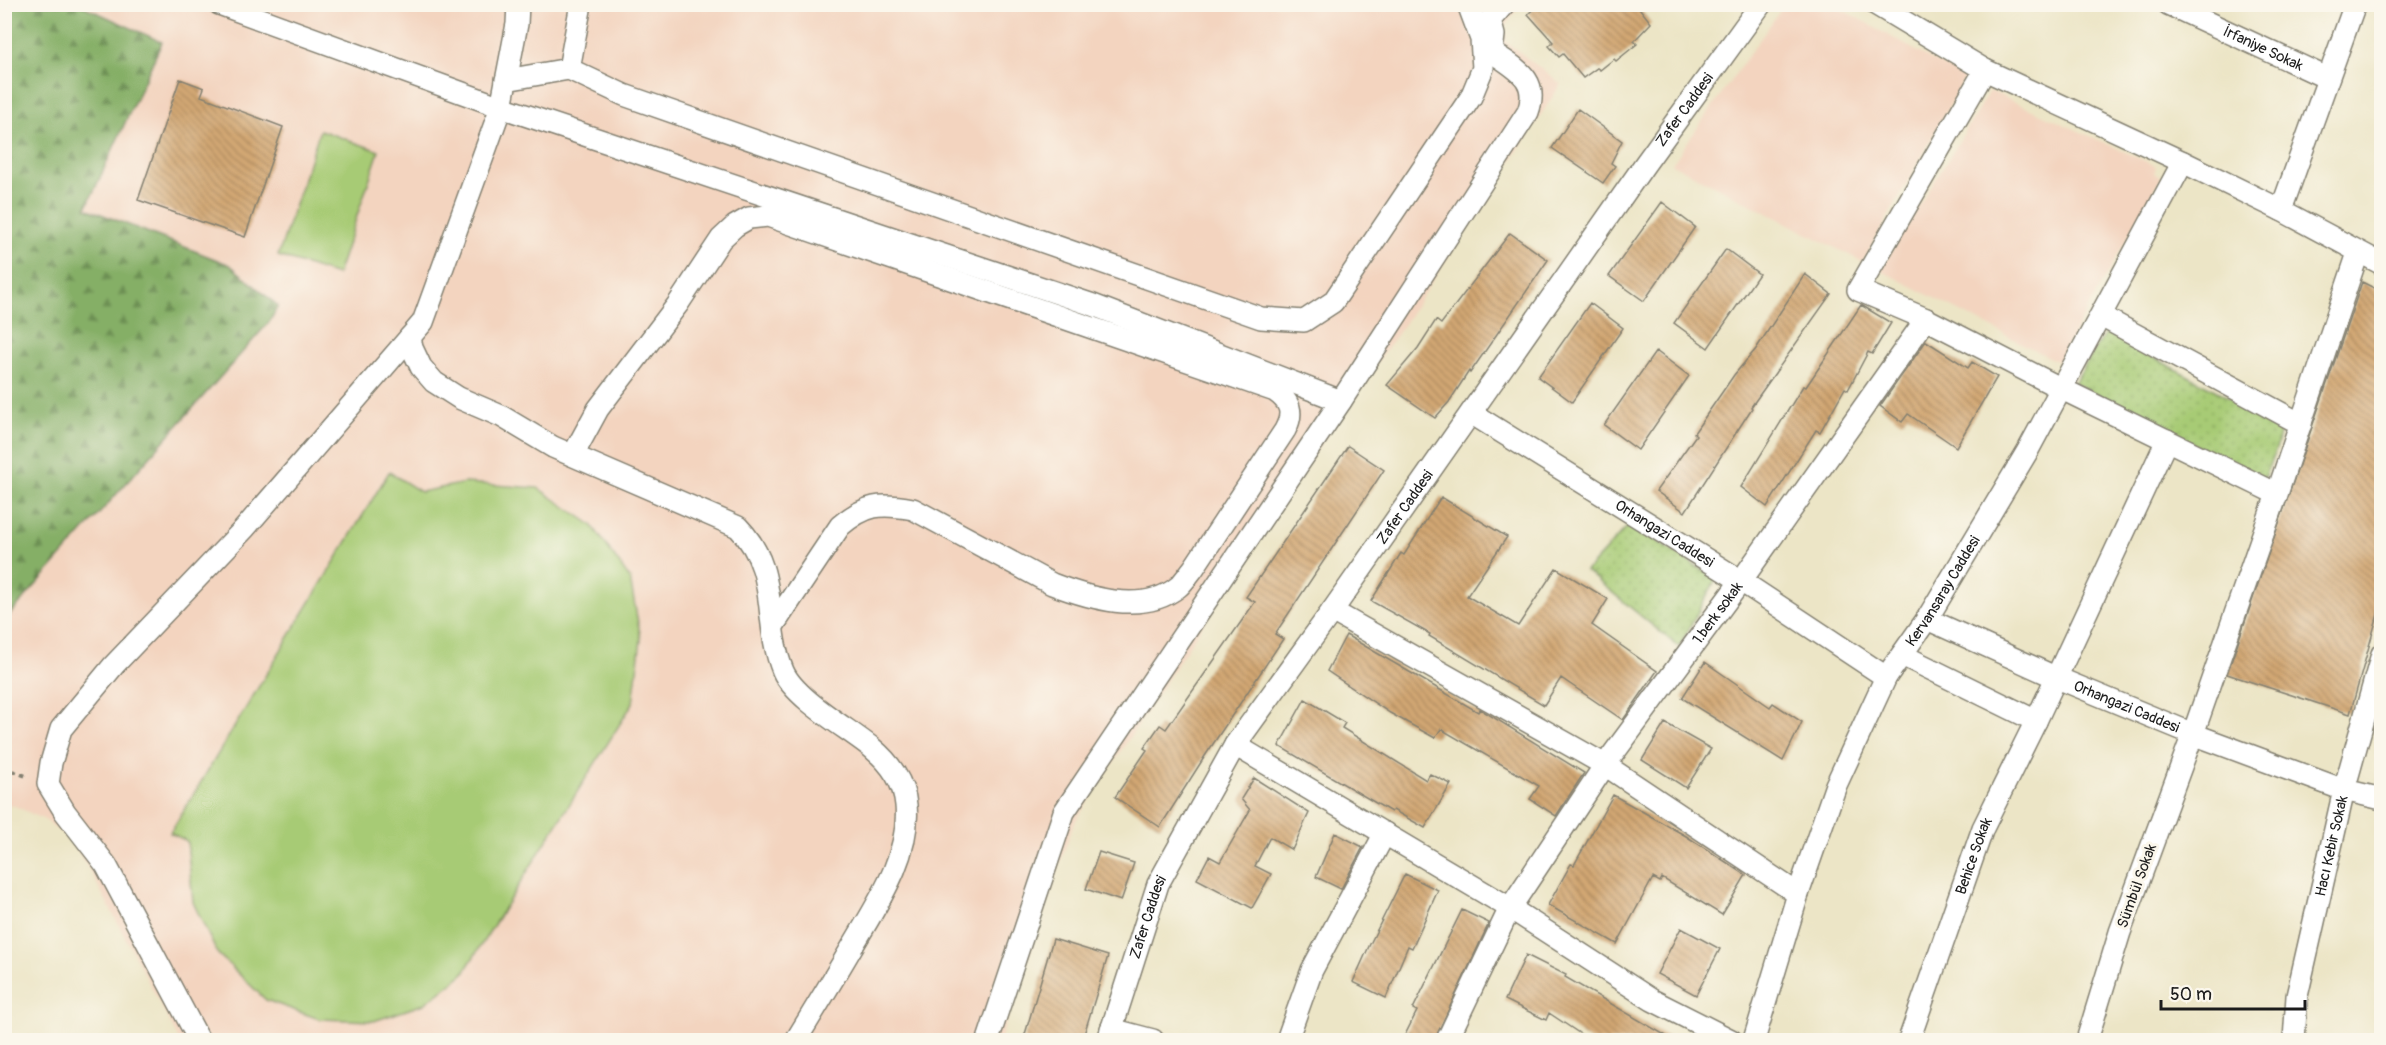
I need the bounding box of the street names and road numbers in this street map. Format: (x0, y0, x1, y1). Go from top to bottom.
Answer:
street label: İrfaniye Sokak (2220, 22, 2307, 75)
street label: Zafer Caddesi (1651, 69, 1718, 150)
street label: Zafer Caddesi (1372, 466, 1438, 548)
street label: Orhangazi Caddesi (1612, 495, 1718, 572)
street label: Kervansaray Caddesi (1901, 532, 1984, 650)
street label: 1.berk sokak (1688, 577, 1747, 648)
street label: Orhangazi Caddesi (2071, 676, 2183, 737)
street label: Hacı Kebir Sokak (2311, 793, 2352, 898)
street label: Behice Sokak (1951, 814, 1997, 897)
street label: Sümbül Sokak (2113, 841, 2161, 931)
street label: Zafer Caddesi (1125, 872, 1171, 961)

